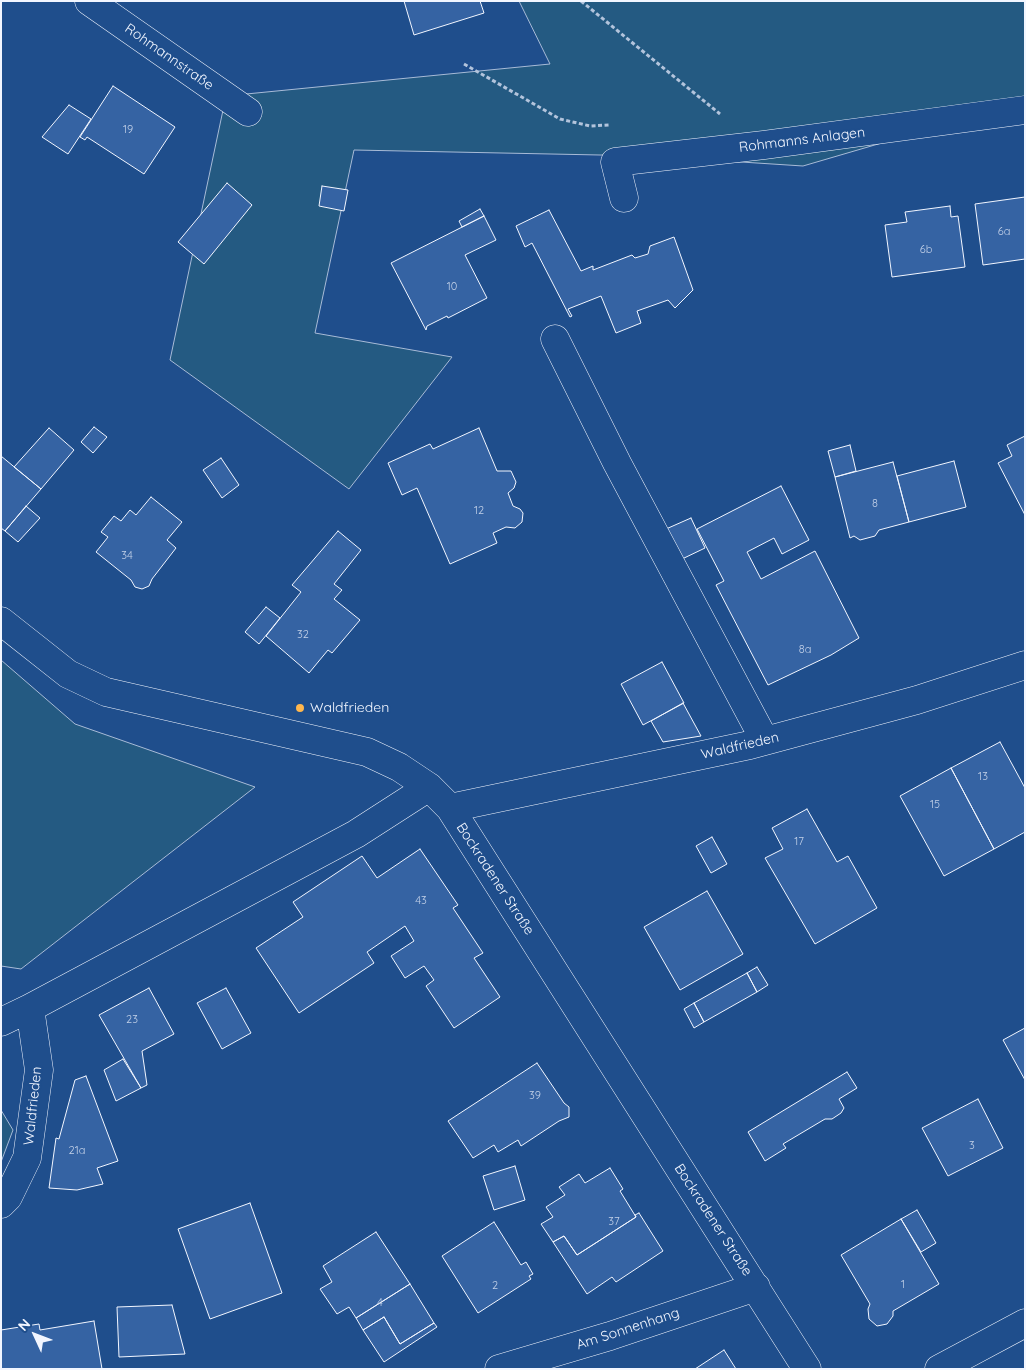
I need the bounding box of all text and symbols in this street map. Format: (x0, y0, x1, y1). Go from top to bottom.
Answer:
street label: Rohmannstraße (121, 20, 217, 94)
house number: 19 (123, 123, 133, 137)
street label: Rohmanns Anlagen (738, 124, 866, 156)
house number: 6a (998, 225, 1010, 239)
house number: 6b (920, 243, 932, 257)
house number: 10 (447, 280, 457, 294)
house number: 8 (872, 497, 878, 511)
house number: 12 (474, 504, 484, 518)
house number: 34 (121, 549, 133, 563)
house number: 32 (297, 628, 309, 642)
house number: 8a (799, 643, 811, 657)
place label: Waldfrieden (310, 700, 389, 716)
marker: Waldfrieden (294, 702, 306, 714)
street label: Waldfrieden (699, 729, 781, 763)
house number: 13 (978, 770, 988, 784)
house number: 15 (930, 798, 940, 812)
street label: Bockradener Straße (452, 820, 538, 938)
house number: 17 (794, 835, 804, 849)
house number: 43 (415, 894, 427, 908)
house number: 23 (126, 1013, 138, 1027)
street label: Waldfrieden (21, 1066, 45, 1146)
house number: 39 (529, 1089, 541, 1103)
house number: 3 (969, 1139, 975, 1153)
house number: 21a (69, 1144, 85, 1158)
street label: Bockradener Straße (670, 1161, 756, 1279)
house number: 37 (608, 1215, 620, 1229)
house number: 1 (901, 1278, 905, 1292)
house number: 2 (492, 1279, 498, 1293)
house number: 4 (377, 1296, 383, 1310)
street label: Am Sonnenhang (574, 1304, 682, 1354)
north arrow (10, 1310, 60, 1360)
text: N (14, 1315, 34, 1335)

